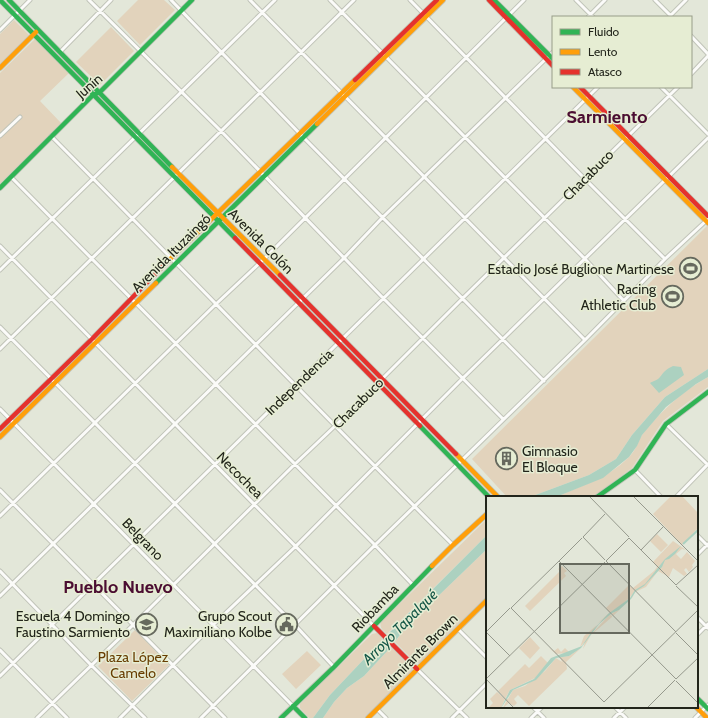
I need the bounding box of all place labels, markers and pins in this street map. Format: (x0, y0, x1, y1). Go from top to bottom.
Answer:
sports icon: Estadio José Buglione Martinese (677, 256, 703, 282)
place label: Estadio José Buglione Martinese (488, 260, 674, 278)
place label: Racing Athletic Club (581, 280, 657, 314)
sports icon: Racing Athletic Club (659, 284, 685, 310)
place label: Gimnasio El Bloque (522, 442, 578, 476)
building icon: Gimnasio El Bloque (493, 446, 519, 472)
place label: Escuela 4 Domingo Faustino Sarmiento (15, 607, 130, 641)
place label: Grupo Scout Maximiliano Kolbe (164, 607, 272, 641)
school or university icon: Escuela 4 Domingo Faustino Sarmiento (133, 611, 159, 637)
public building icon: Grupo Scout Maximiliano Kolbe (274, 611, 300, 637)

